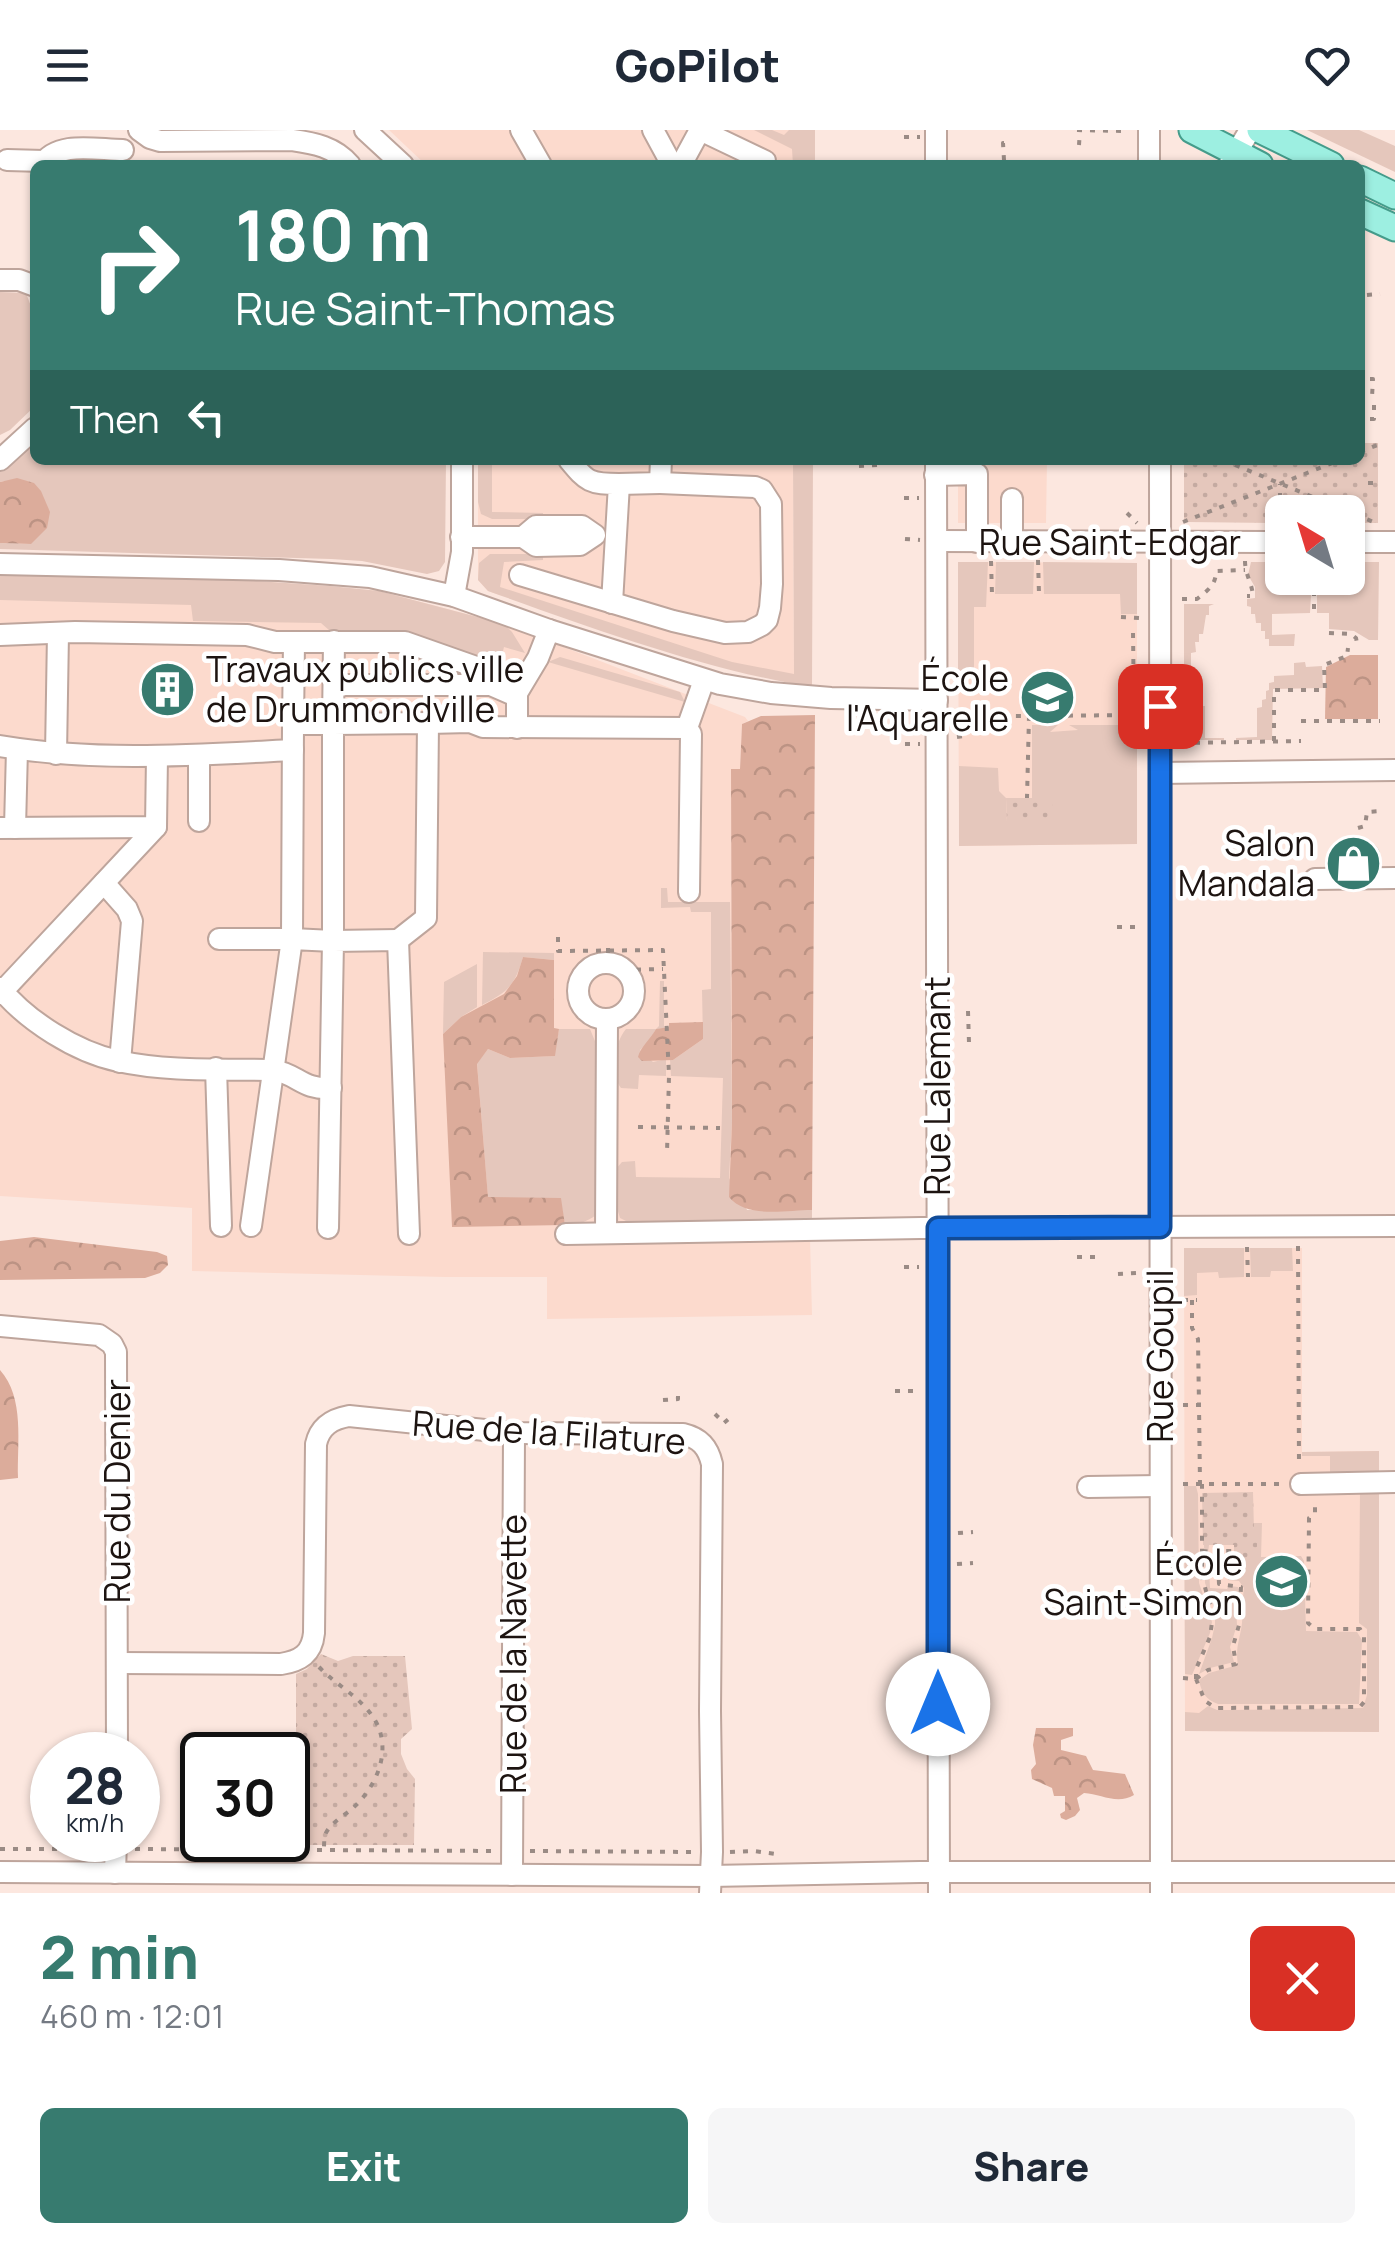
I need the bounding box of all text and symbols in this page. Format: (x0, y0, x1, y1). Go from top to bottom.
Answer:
text: GoPilot (615, 34, 780, 96)
icon: menu (40, 38, 95, 93)
icon: heart (1300, 38, 1355, 93)
text: 180 m (235, 186, 432, 282)
icon: right (70, 200, 200, 330)
text: Rue Saint-Thomas (235, 277, 616, 339)
icon: left (179, 390, 234, 445)
text: Then (70, 392, 159, 444)
north arrow (1265, 495, 1365, 595)
map controls (1265, 495, 1365, 595)
street label: Rue Saint-Edgar (979, 518, 1241, 566)
place label: Travaux publics ville de Drummondville (206, 645, 524, 733)
place label: École l'Aquarelle (846, 654, 1009, 742)
building icon: Travaux publics ville de Drummondville (137, 659, 197, 719)
pin (1118, 664, 1203, 749)
school or university icon: École l'Aquarelle (1018, 668, 1078, 728)
icon: arrive (1133, 679, 1188, 734)
place label: Salon Mandala (1178, 819, 1315, 907)
shop icon: Salon Mandala (1324, 833, 1384, 893)
street label: Rue Lalemant (913, 976, 961, 1196)
street label: Rue Goupil (1136, 1269, 1184, 1443)
street label: Rue du Denier (93, 1379, 141, 1603)
street label: Rue de la Filature (411, 1398, 687, 1466)
street label: Rue de la Navette (489, 1514, 537, 1794)
place label: École Saint-Simon (1043, 1538, 1243, 1626)
school or university icon: École Saint-Simon (1252, 1552, 1312, 1612)
position arrow (886, 1652, 990, 1756)
speed limit sign: 30 (180, 1732, 310, 1862)
text: 28 (65, 1751, 125, 1819)
text: km/h (66, 1805, 124, 1840)
text: 2 min (40, 1915, 199, 1997)
button: close (1250, 1926, 1355, 2031)
text: 460 m · 12:01 (40, 1994, 224, 2038)
button: Exit (40, 2108, 688, 2223)
button: Share (708, 2108, 1355, 2223)

